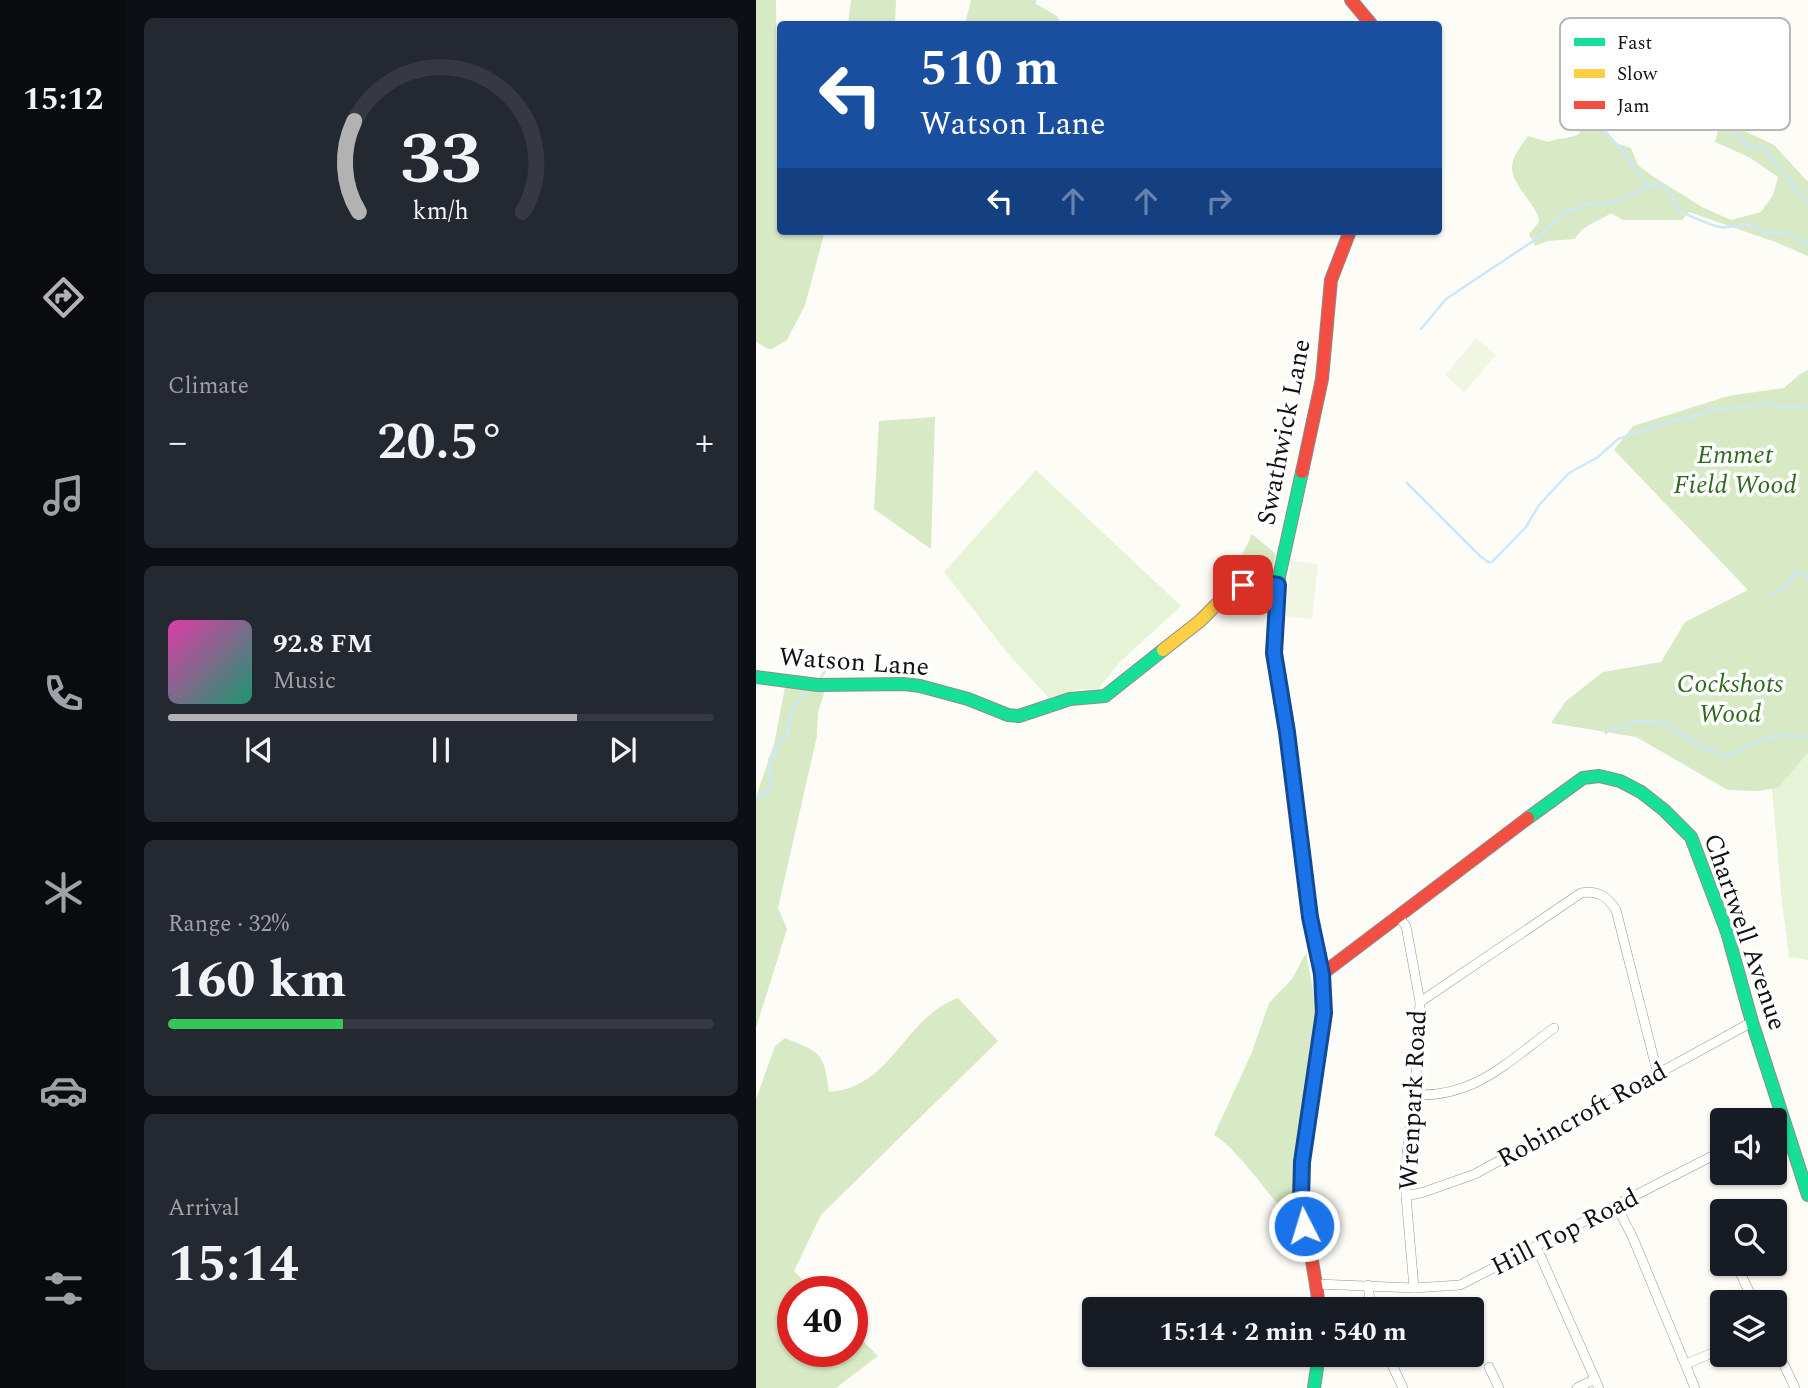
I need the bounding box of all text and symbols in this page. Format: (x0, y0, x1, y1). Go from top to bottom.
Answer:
legend (1560, 18, 1790, 130)
text: Fast (1617, 29, 1653, 58)
text: 510 m (920, 32, 1059, 107)
icon: left (805, 49, 896, 140)
text: Slow (1617, 60, 1658, 89)
text: 15:12 (23, 75, 103, 124)
text: Jam (1617, 92, 1649, 121)
text: Watson Lane (920, 100, 1105, 149)
text: 33 (400, 105, 482, 216)
icon: left (981, 182, 1019, 220)
icon: ahead (1054, 182, 1092, 220)
icon: ahead (1127, 182, 1165, 220)
icon: right (1200, 182, 1238, 220)
text: km/h (413, 193, 469, 231)
icon: directions (39, 273, 88, 322)
street label: Swathwick Lane (1246, 336, 1322, 528)
text: Climate (168, 369, 249, 404)
text: 20.5° (377, 403, 505, 482)
text: − (168, 414, 187, 472)
text: + (695, 414, 714, 472)
park label: Emmet Field Wood (1673, 435, 1797, 505)
icon: music (39, 471, 88, 520)
pin (1213, 555, 1273, 615)
icon: arrive (1224, 566, 1262, 604)
text: 92.8 FM (273, 624, 373, 664)
street label: Watson Lane (777, 637, 931, 687)
text: Music (273, 664, 336, 699)
park label: Cockshots Wood (1677, 664, 1783, 734)
icon: phone (39, 669, 88, 718)
icon: previous (240, 731, 278, 769)
icon: pause (422, 731, 460, 769)
icon: next (604, 731, 642, 769)
street label: Chartwell Avenue (1693, 828, 1797, 1036)
icon: climate (39, 868, 88, 917)
text: Range · 32% (168, 907, 289, 942)
text: 160 km (168, 941, 347, 1020)
street label: Wrenpark Road (1388, 1009, 1438, 1191)
street label: Robincroft Road (1490, 1052, 1674, 1178)
icon: car (39, 1066, 88, 1115)
map controls (1710, 1108, 1787, 1367)
button: sound (1710, 1108, 1787, 1185)
street label: Hill Top Road (1484, 1178, 1646, 1286)
position arrow (1267, 1189, 1341, 1263)
text: Arrival (168, 1191, 240, 1226)
button: search (1710, 1199, 1787, 1276)
text: 15:14 (168, 1225, 299, 1304)
icon: filters (39, 1264, 88, 1313)
speed limit sign: 40 (777, 1276, 868, 1367)
button: layers (1710, 1290, 1787, 1367)
text: 15:14 · 2 min · 540 m (1159, 1312, 1407, 1352)

